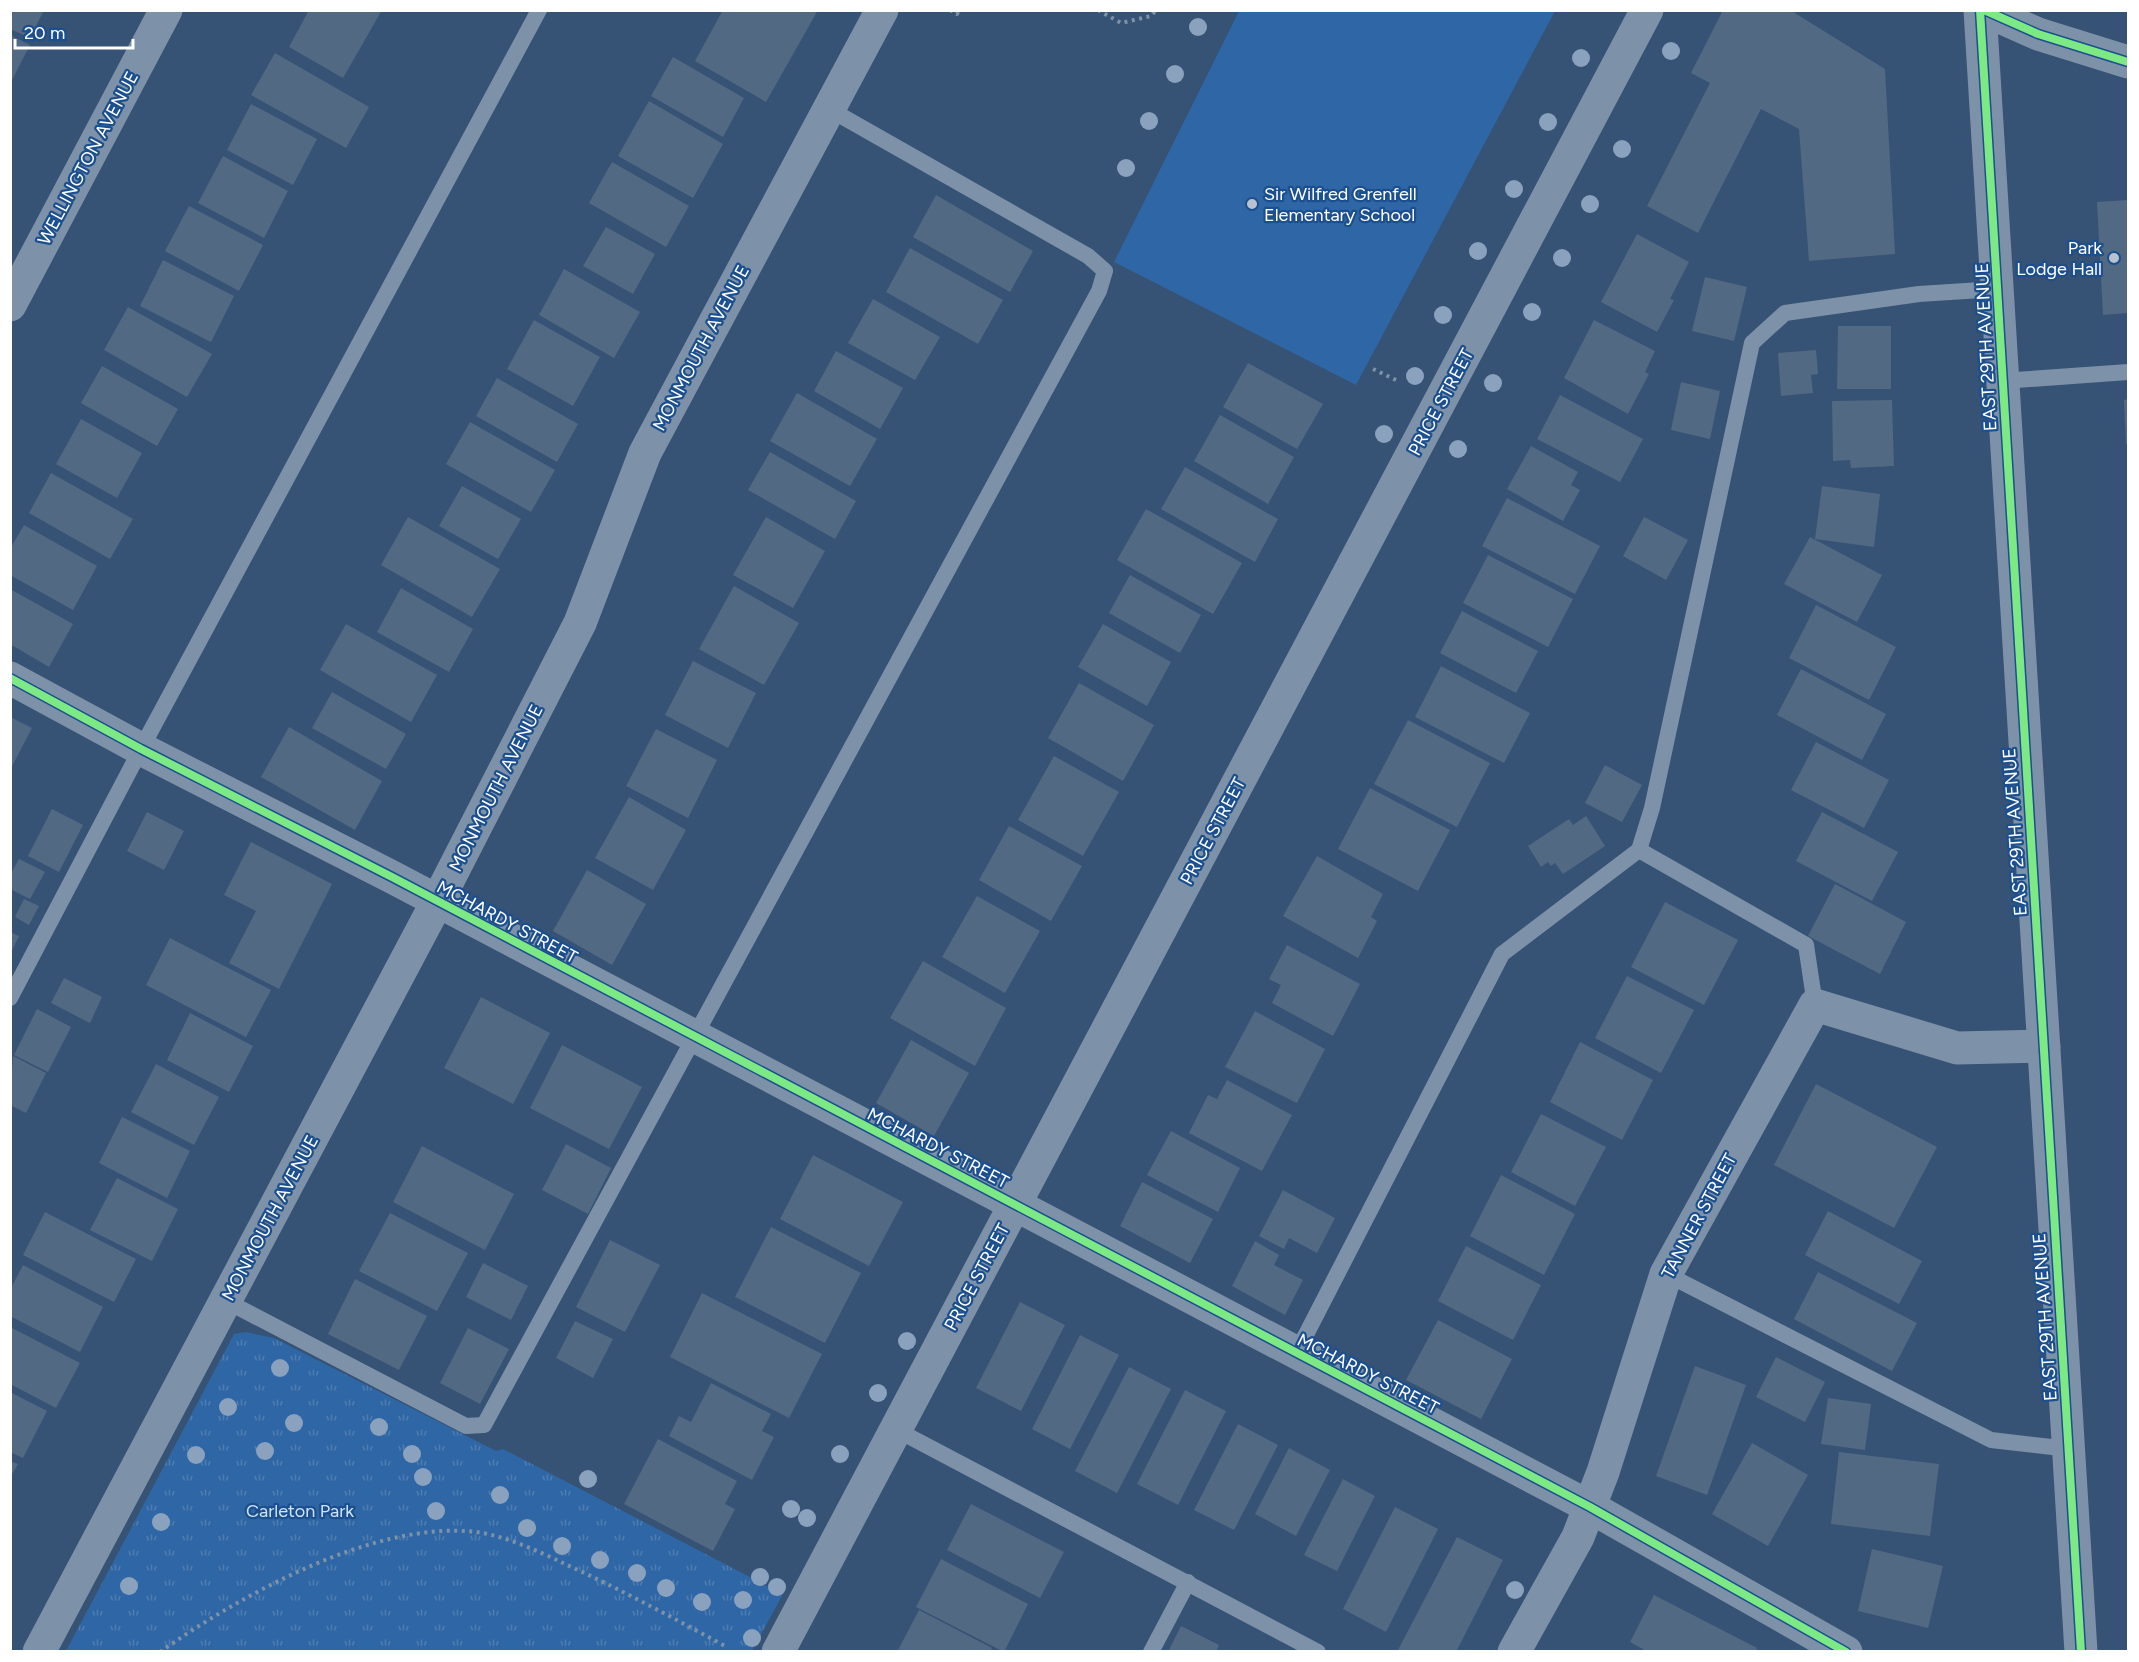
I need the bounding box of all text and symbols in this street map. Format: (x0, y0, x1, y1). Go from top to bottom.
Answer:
scale bar (15, 12, 134, 50)
text: 20 m (24, 22, 65, 44)
street label: WELLINGTON AVENUE (33, 68, 143, 248)
place label: Sir Wilfred Grenfell Elementary School (1264, 183, 1417, 226)
marker: Sir Wilfred Grenfell Elementary School (1245, 197, 1259, 211)
place label: Park Lodge Hall (2016, 237, 2102, 280)
marker: Park Lodge Hall (2107, 251, 2121, 265)
street label: MONMOUTH AVENUE (648, 261, 754, 435)
street label: EAST 29TH AVENUE (1971, 262, 2001, 432)
street label: PRICE STREET (1404, 345, 1478, 459)
street label: MONMOUTH AVENUE (444, 701, 548, 875)
street label: EAST 29TH AVENUE (1998, 747, 2032, 917)
street label: PRICE STREET (1176, 774, 1250, 888)
street label: MCHARDY STREET (433, 876, 581, 968)
street label: MCHARDY STREET (863, 1103, 1013, 1193)
street label: MONMOUTH AVENUE (217, 1131, 323, 1305)
street label: TANNER STREET (1657, 1150, 1741, 1282)
street label: PRICE STREET (940, 1220, 1014, 1334)
street label: EAST 29TH AVENUE (2028, 1232, 2062, 1402)
street label: MCHARDY STREET (1293, 1329, 1443, 1419)
park label: Carleton Park (246, 1500, 354, 1522)

